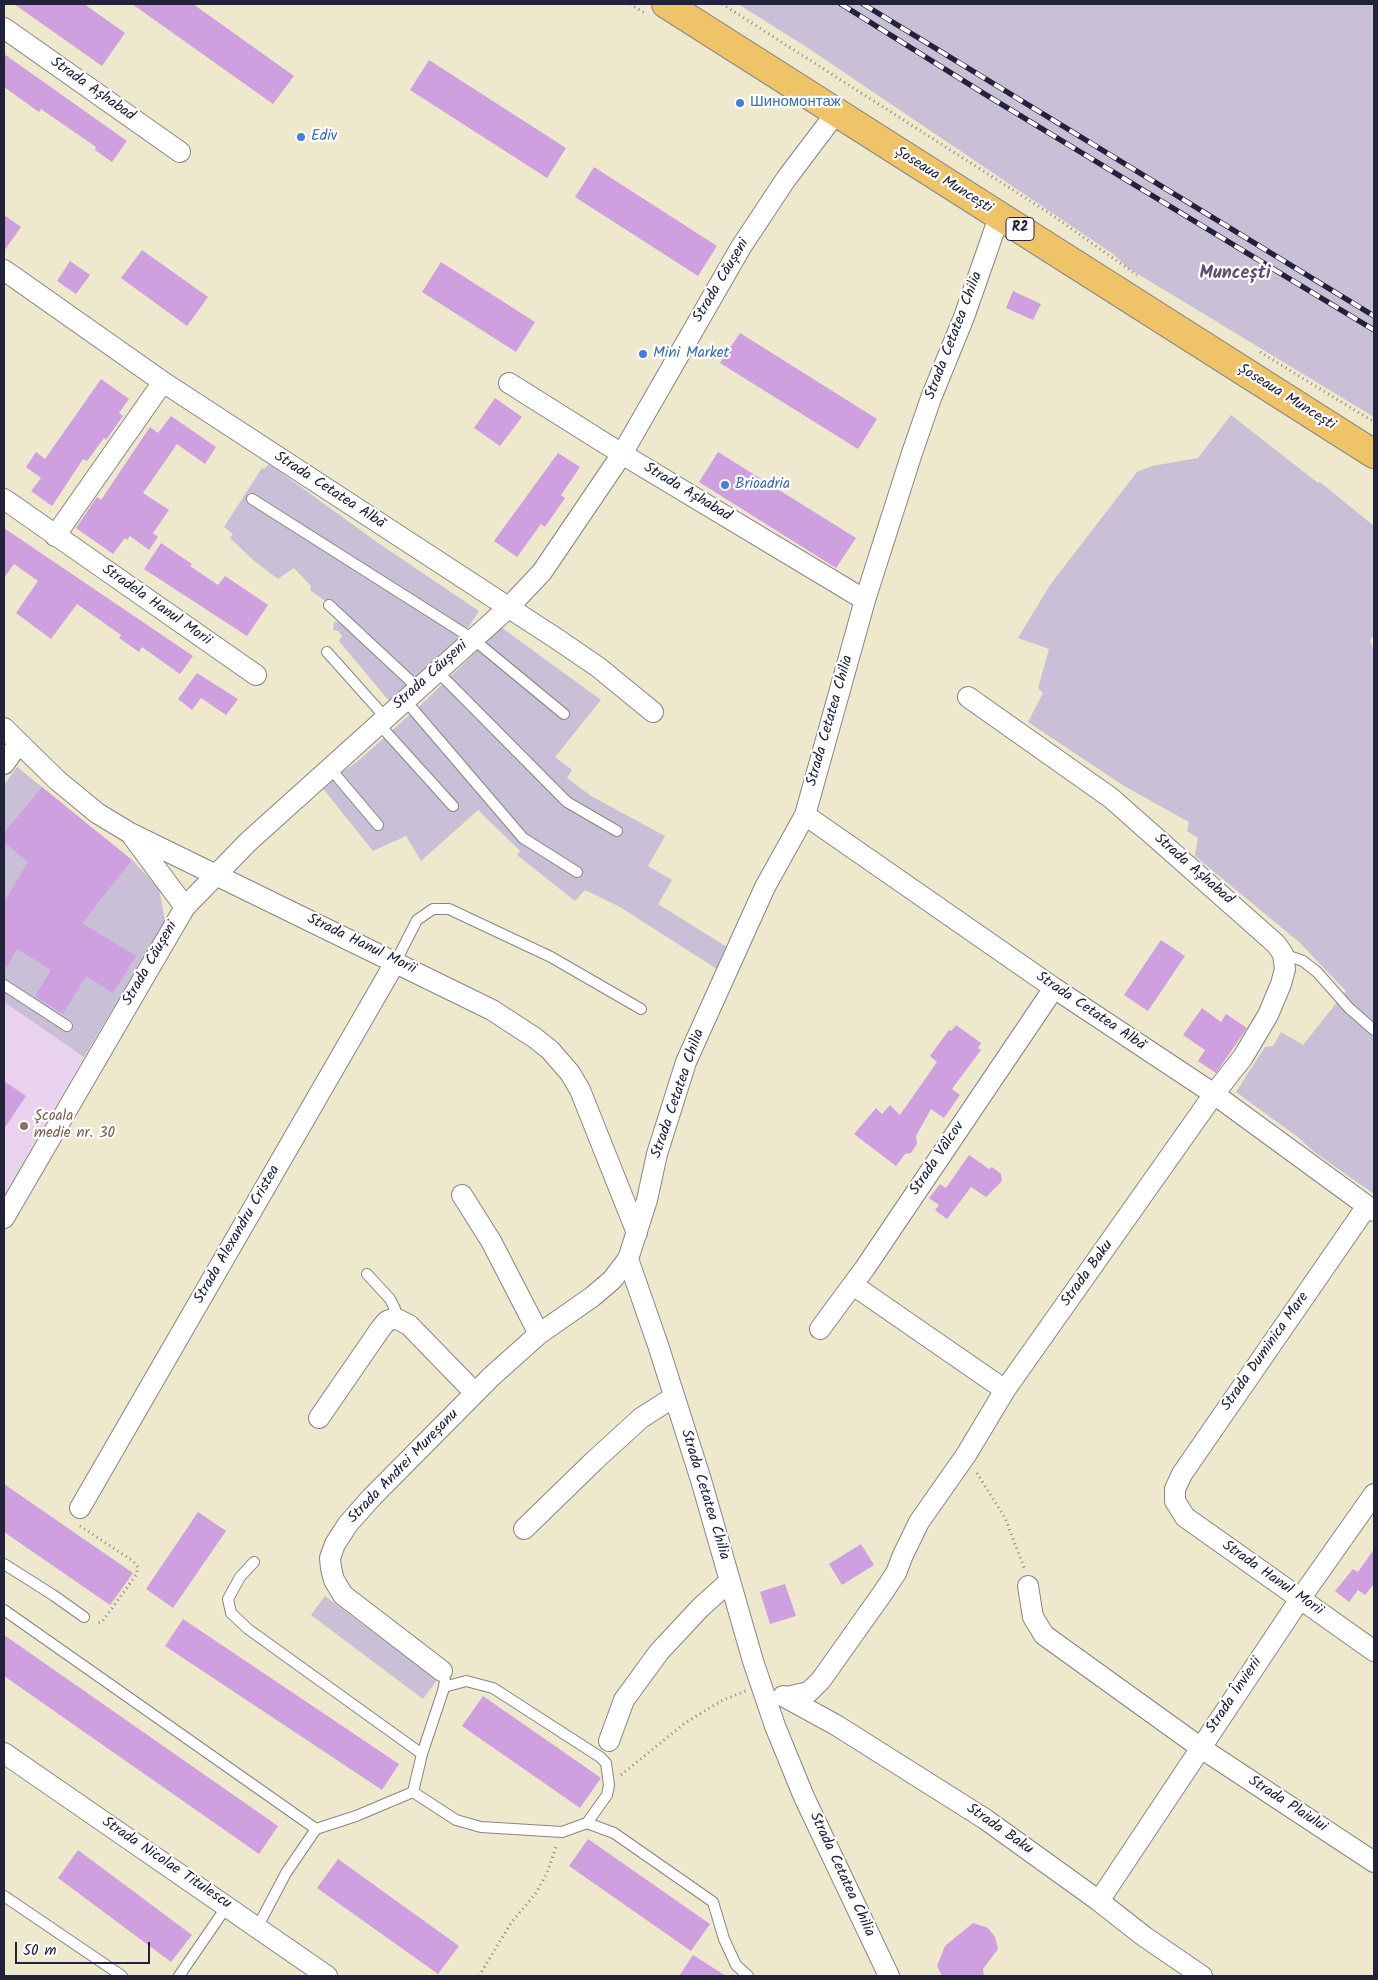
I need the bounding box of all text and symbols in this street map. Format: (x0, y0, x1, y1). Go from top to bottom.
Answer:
street label: Strada Așhabad (46, 54, 138, 126)
place label: Шиномонтаж (750, 94, 841, 112)
marker: Шиномонтаж (734, 97, 746, 109)
place label: Ediv (311, 128, 337, 146)
marker: Ediv (295, 131, 307, 143)
street label: Șoseaua Muncești (891, 144, 995, 218)
road number: R2 (1006, 218, 1034, 240)
street label: Strada Căușeni (690, 236, 754, 326)
district label: Muncești (1199, 264, 1271, 286)
street label: Strada Cetatea Chilia (922, 270, 988, 402)
place label: Mini Market (653, 345, 729, 363)
marker: Mini Market (637, 348, 649, 360)
street label: Șoseaua Muncești (1234, 361, 1338, 435)
street label: Strada Cetatea Albă (270, 449, 388, 533)
street label: Strada Așhabad (640, 460, 734, 526)
place label: Brioadria (735, 476, 790, 494)
marker: Brioadria (719, 479, 731, 491)
street label: Stradela Hanul Morii (98, 562, 214, 650)
street label: Strada Căușeni (390, 638, 472, 714)
street label: Strada Cetatea Chilia (804, 653, 858, 789)
street label: Strada Așhabad (1150, 831, 1236, 909)
street label: Strada Hanul Morii (304, 911, 418, 979)
street label: Strada Căușeni (120, 919, 182, 1009)
street label: Strada Cetatea Albă (1032, 969, 1148, 1055)
street label: Strada Cetatea Chilia (648, 1027, 710, 1161)
place label: Şcoala medie nr. 30 (34, 1108, 115, 1143)
street label: Strada Vâlcov (907, 1119, 969, 1199)
marker: Şcoala medie nr. 30 (18, 1120, 30, 1132)
street label: Strada Alexandru Cristea (191, 1163, 285, 1307)
street label: Strada Baku (1058, 1238, 1118, 1310)
street label: Strada Duminica Mare (1218, 1289, 1314, 1415)
street label: Strada Andrei Mureșanu (345, 1406, 463, 1528)
street label: Strada Cetatea Chilia (676, 1428, 732, 1562)
street label: Strada Hanul Morii (1218, 1537, 1326, 1621)
street label: Strada Învierii (1203, 1655, 1267, 1737)
street label: Strada Plaiului (1244, 1773, 1330, 1837)
street label: Strada Baku (962, 1801, 1036, 1859)
street label: Strada Cetatea Chilia (804, 1810, 878, 1940)
street label: Strada Nicolae Titulescu (98, 1814, 234, 1914)
scale bar (18, 1932, 152, 1964)
text: 50 m (23, 1939, 57, 1963)

